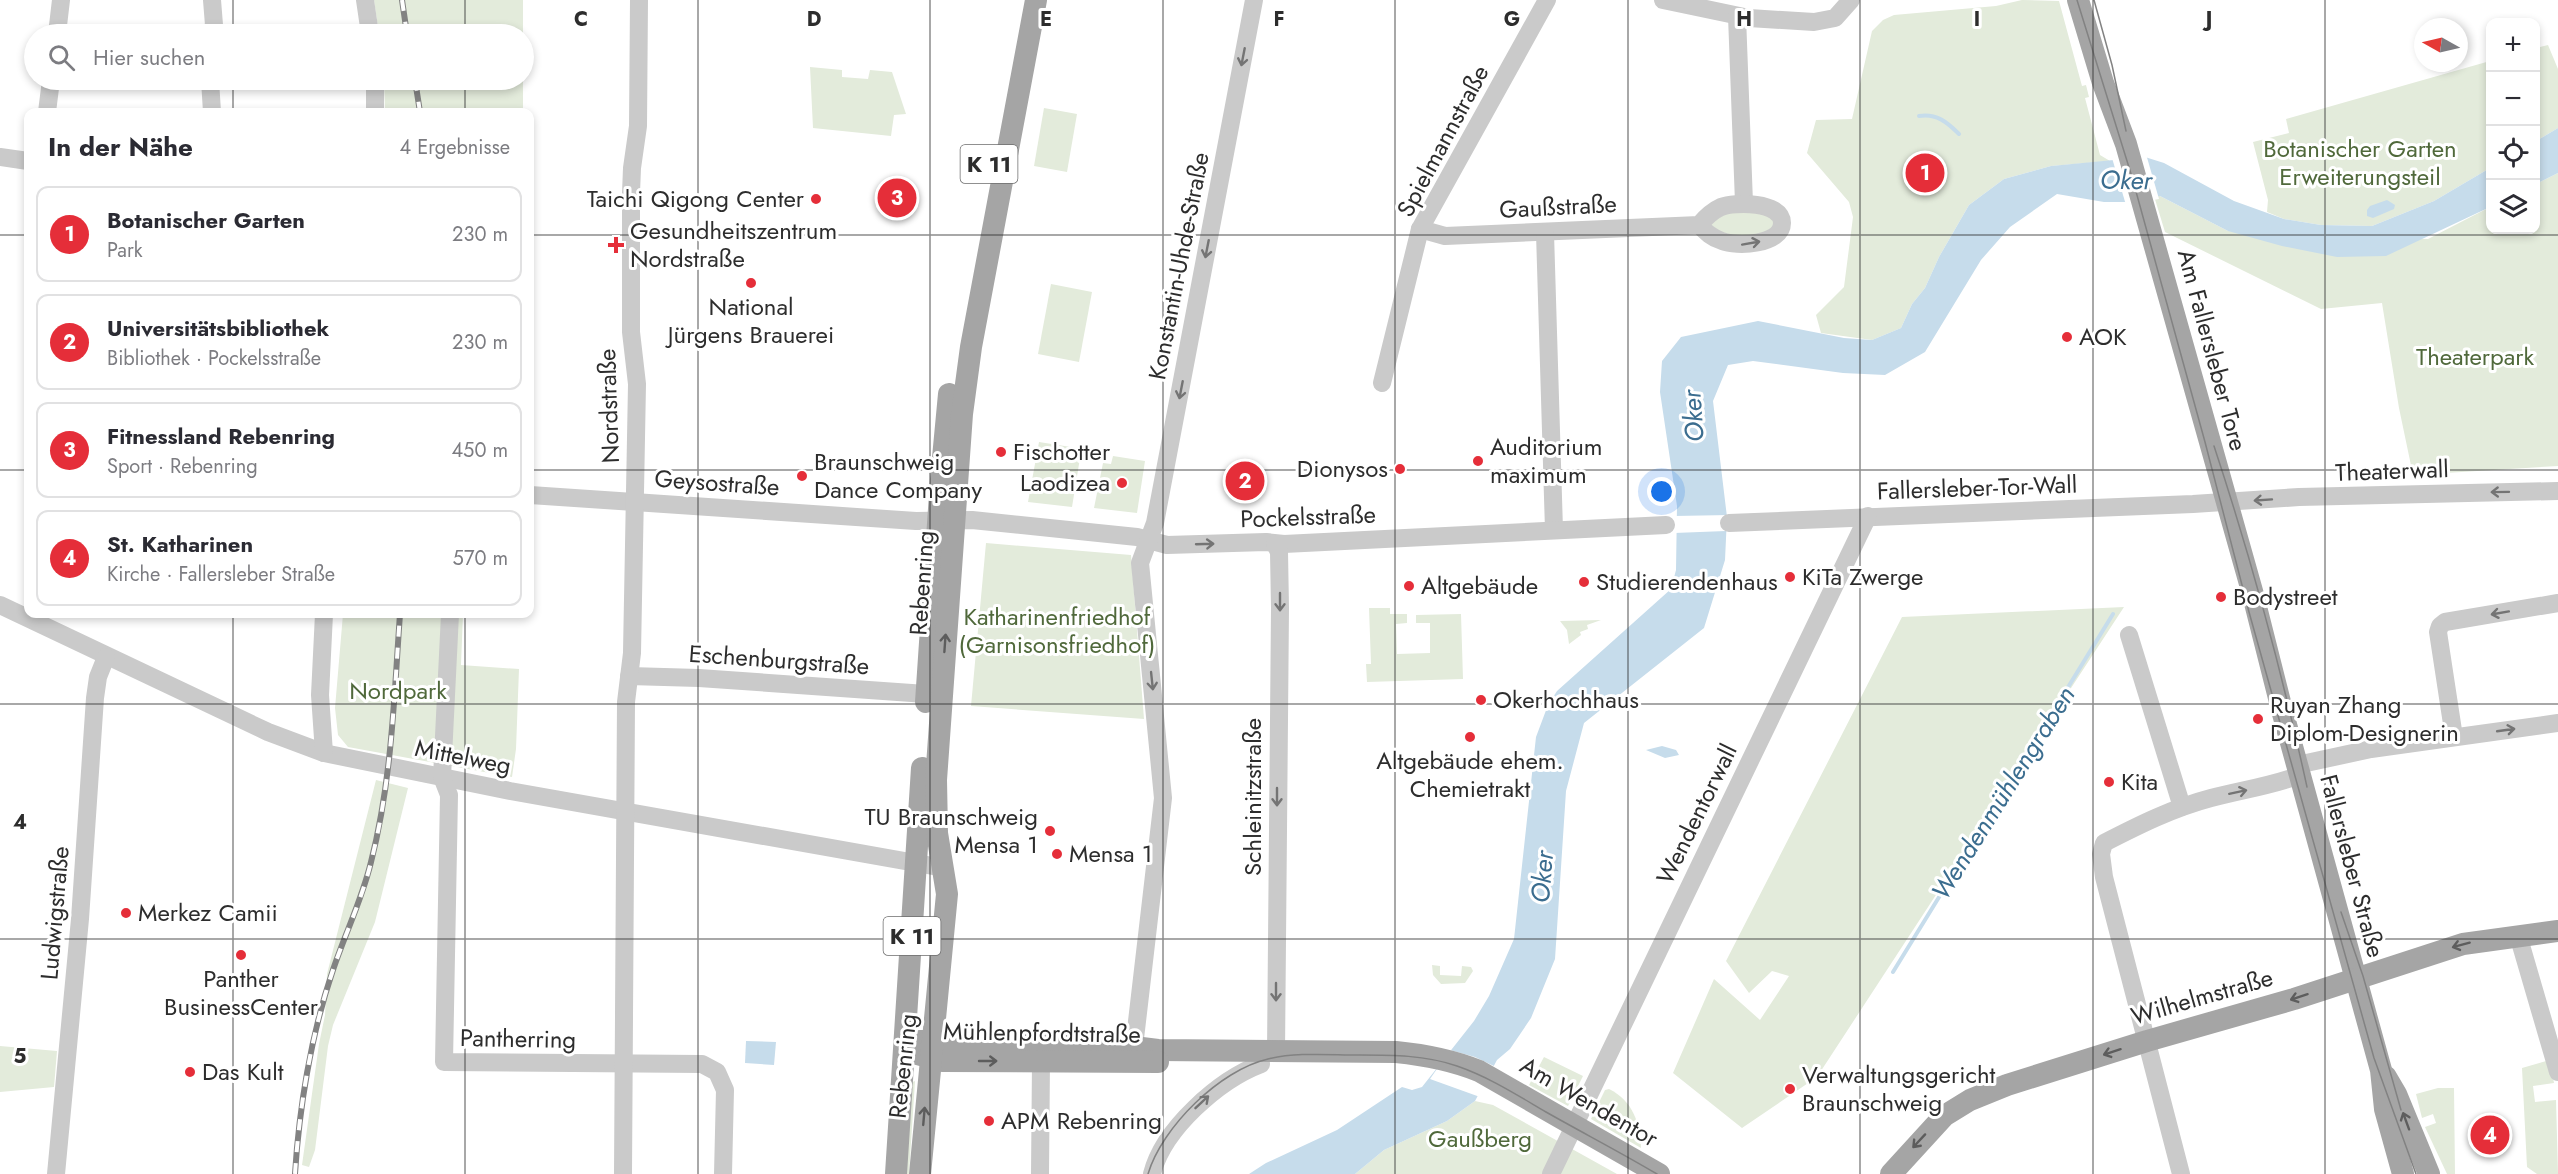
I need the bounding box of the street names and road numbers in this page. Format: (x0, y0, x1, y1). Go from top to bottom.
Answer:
street label: Spielmannstraße (1388, 59, 1497, 223)
road number: K 11 (960, 145, 1018, 183)
street label: Konstantin-Uhde-Straße (1139, 149, 1218, 383)
street label: Gaußstraße (1498, 186, 1618, 227)
street label: Am Fallersleber Tore (2169, 245, 2256, 455)
street label: Nordstraße (589, 348, 628, 464)
street label: Theaterwall (2335, 451, 2449, 490)
street label: Geysostraße (653, 461, 781, 504)
street label: Fallersleber-Tor-Wall (1876, 467, 2078, 508)
street label: Pockelsstraße (1239, 497, 1376, 536)
street label: Rebenring (900, 529, 943, 637)
street label: Eschenburgstraße (688, 636, 870, 683)
street label: Schleinitzstraße (1235, 718, 1270, 876)
street label: Mittelweg (412, 730, 514, 783)
street label: Wendentorwall (1647, 738, 1746, 890)
street label: Fallersleber Straße (2311, 770, 2394, 961)
street label: Ludwigstraße (31, 845, 78, 981)
road number: K 11 (884, 917, 940, 955)
street label: Wilhelmstraße (2127, 960, 2277, 1033)
street label: Rebenring (880, 1012, 925, 1120)
street label: Mühlenpfordtstraße (943, 1013, 1141, 1052)
street label: Pantherring (460, 1020, 576, 1057)
street label: Am Wendentor (1514, 1048, 1665, 1156)

